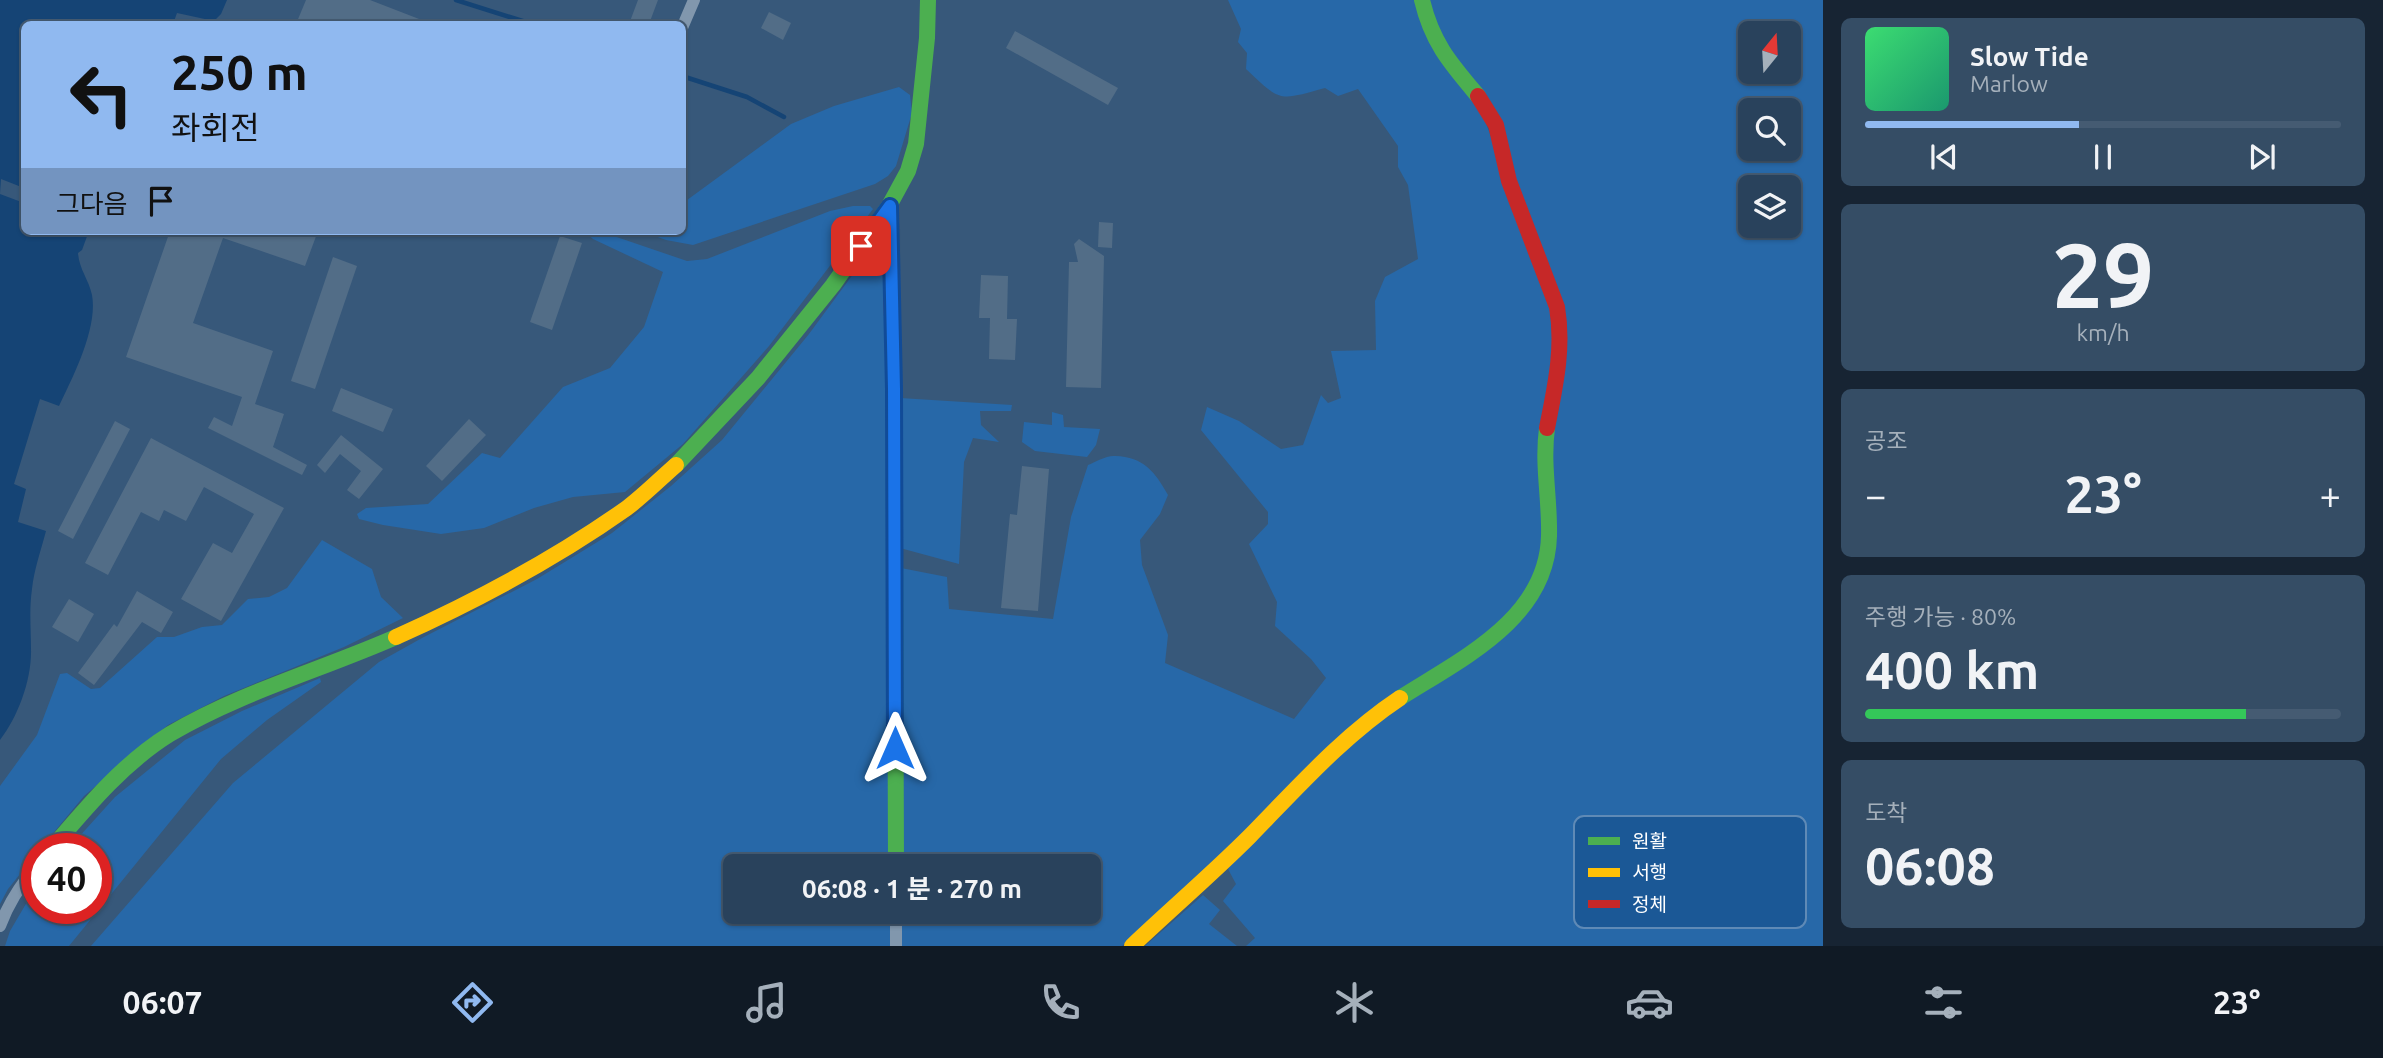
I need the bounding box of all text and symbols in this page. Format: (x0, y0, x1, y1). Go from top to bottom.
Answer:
north arrow (1738, 21, 1801, 84)
map controls (1738, 21, 1801, 238)
text: Slow Tide (1970, 42, 2089, 71)
text: 250 m (171, 44, 308, 99)
icon: left (56, 49, 147, 140)
text: Marlow (1970, 71, 2048, 96)
button: search (1738, 98, 1801, 161)
text: 좌회전 (171, 109, 259, 145)
icon: previous (1925, 138, 1963, 176)
icon: pause (2084, 138, 2122, 176)
icon: next (2243, 138, 2281, 176)
button: layers (1738, 175, 1801, 238)
icon: arrive (142, 182, 180, 220)
text: 그다음 (56, 189, 128, 218)
pin (831, 216, 891, 276)
text: 29 (2052, 223, 2154, 325)
icon: arrive (842, 227, 880, 265)
text: km/h (2076, 320, 2130, 345)
text: 공조 (1865, 428, 1907, 453)
text: 23° (2064, 465, 2142, 523)
text: − (1865, 474, 1886, 516)
text: + (2320, 474, 2341, 516)
text: 주행 가능 · 80% (1865, 604, 2016, 629)
text: 400 km (1865, 641, 2039, 699)
position arrow (858, 711, 932, 785)
text: 도착 (1865, 800, 1907, 825)
legend (1574, 816, 1806, 928)
text: 원활 (1632, 830, 1667, 852)
speed limit sign: 40 (21, 833, 112, 924)
text: 06:08 (1865, 837, 1995, 895)
text: 서행 (1632, 861, 1667, 883)
text: 06:08 · 1 분 · 270 m (802, 874, 1022, 903)
text: 정체 (1632, 893, 1667, 915)
icon: directions (448, 978, 497, 1027)
icon: music (742, 978, 791, 1027)
icon: phone (1036, 978, 1085, 1027)
icon: climate (1330, 978, 1379, 1027)
icon: car (1625, 978, 1674, 1027)
icon: filters (1919, 978, 1968, 1027)
text: 06:07 (123, 984, 203, 1020)
text: 23° (2213, 984, 2260, 1020)

